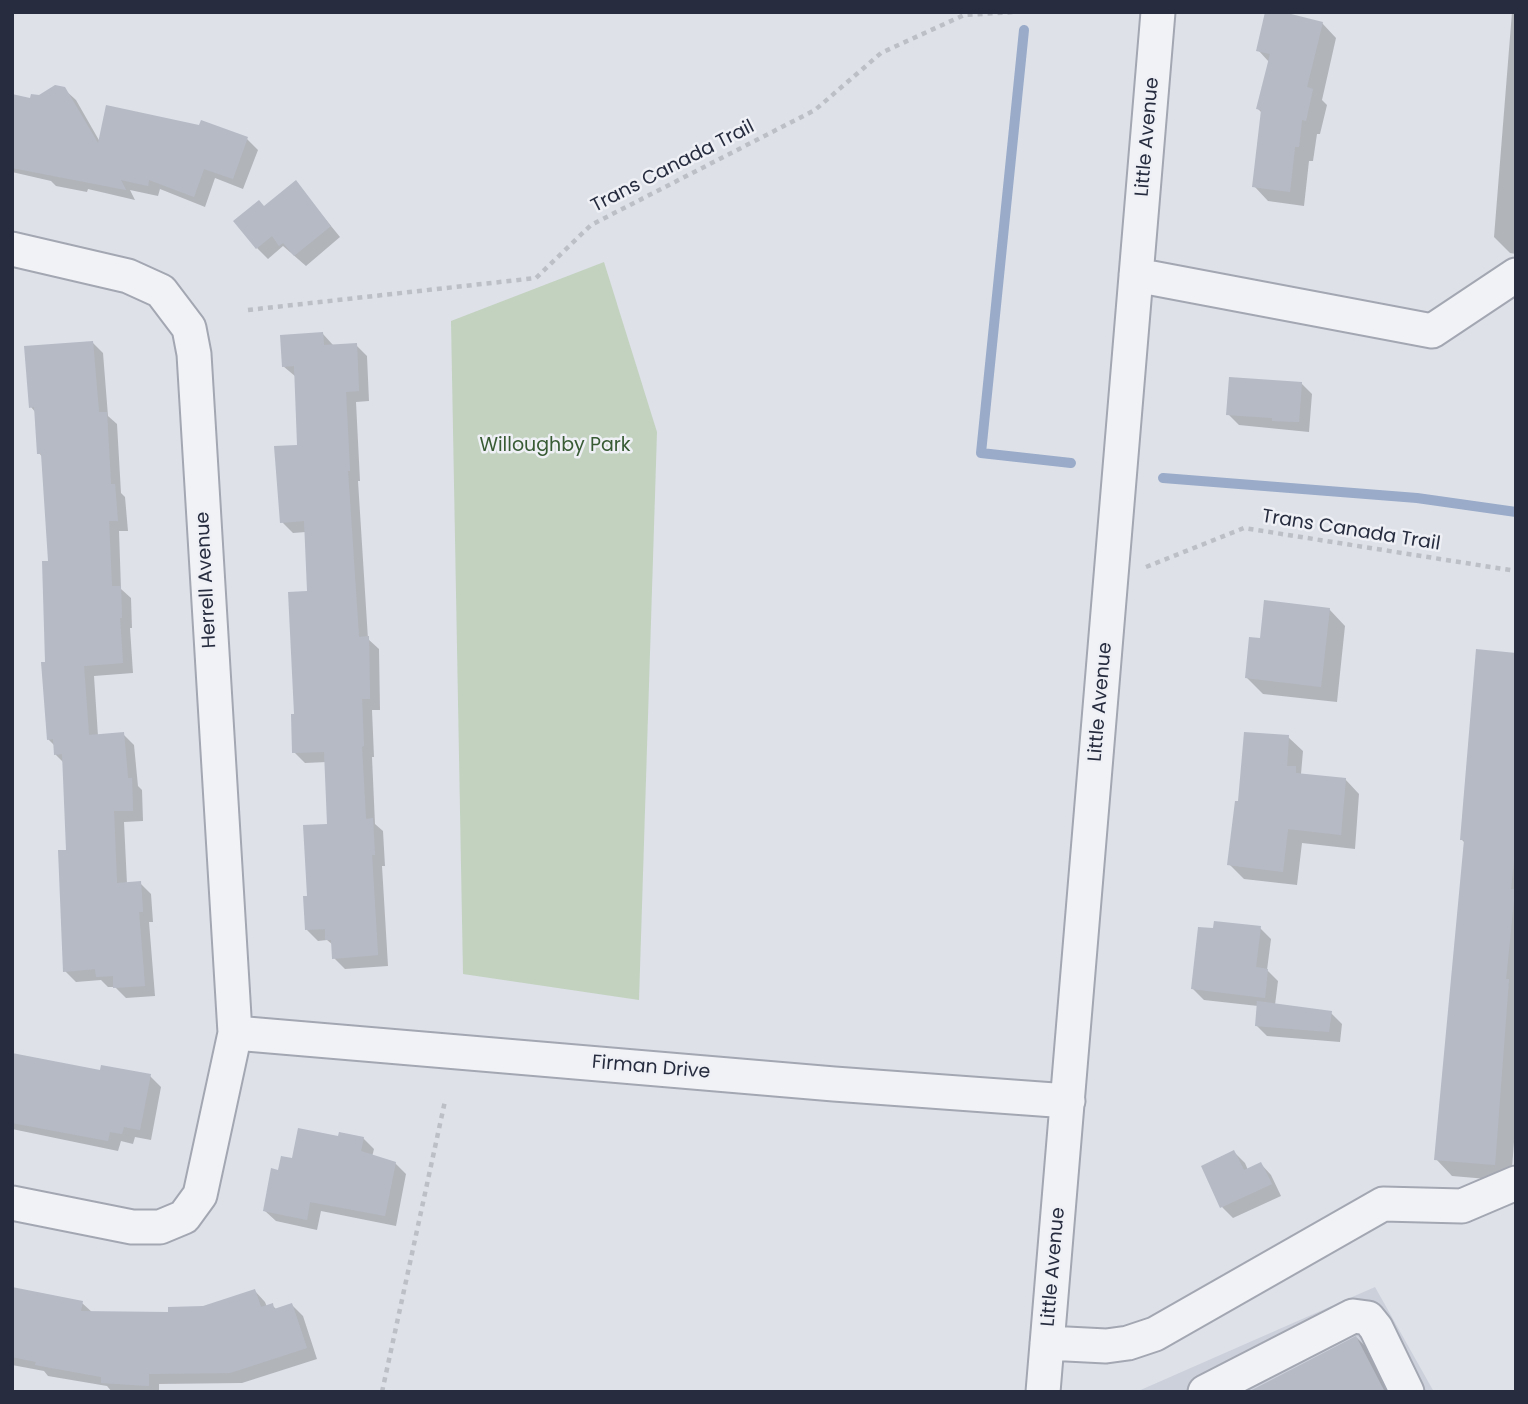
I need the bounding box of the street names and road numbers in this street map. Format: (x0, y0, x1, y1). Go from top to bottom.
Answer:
street label: Little Avenue (1131, 76, 1165, 198)
street label: Trans Canada Trail (588, 116, 758, 218)
street label: Trans Canada Trail (1260, 506, 1442, 556)
street label: Herrell Avenue (192, 511, 222, 649)
street label: Little Avenue (1084, 641, 1118, 763)
street label: Firman Drive (591, 1051, 711, 1085)
street label: Little Avenue (1037, 1206, 1071, 1328)

